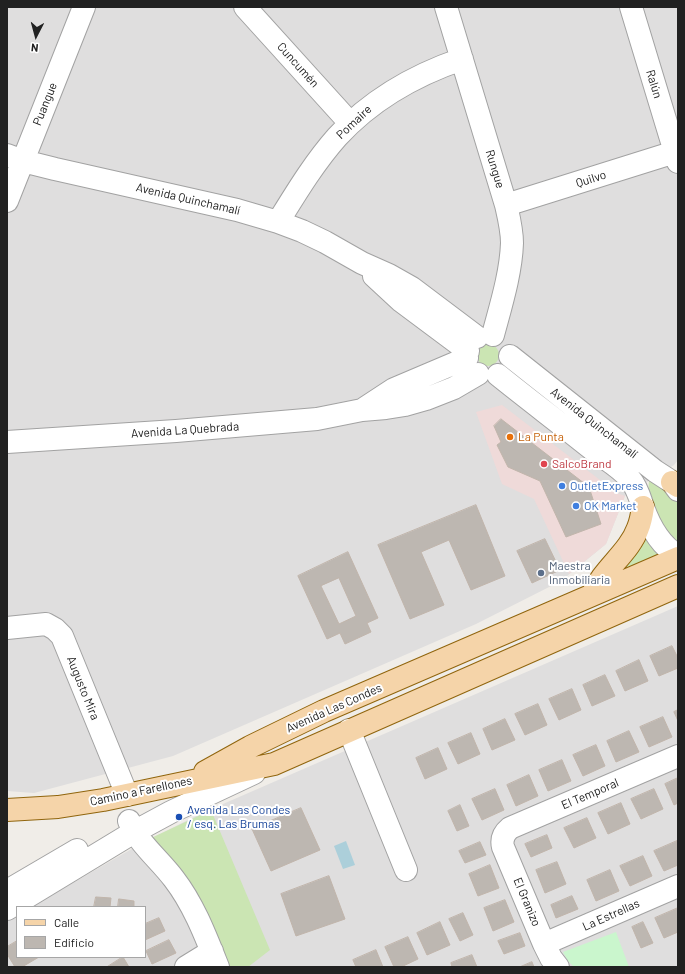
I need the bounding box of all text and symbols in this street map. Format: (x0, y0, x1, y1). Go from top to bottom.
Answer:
north arrow (16, 16, 56, 56)
street label: Cuncumén (274, 40, 322, 90)
text: N (30, 42, 39, 55)
street label: Ralún (643, 68, 665, 100)
street label: Puangue (30, 80, 60, 128)
street label: Pomaire (333, 102, 375, 142)
street label: Rungue (482, 148, 508, 190)
street label: Quilvo (574, 167, 608, 191)
street label: Avenida Quinchamalí (135, 180, 241, 218)
street label: Avenida Quinchamalí (548, 385, 640, 461)
street label: Avenida La Quebrada (131, 419, 239, 441)
place label: La Punta (518, 430, 564, 444)
marker: La Punta (505, 432, 515, 442)
place label: SalcoBrand (552, 457, 612, 471)
marker: SalcoBrand (539, 459, 549, 469)
place label: OutletExpress (570, 479, 643, 493)
marker: OutletExpress (557, 481, 567, 491)
place label: OK Market (584, 499, 637, 513)
marker: OK Market (571, 501, 581, 511)
place label: Maestra Inmobiliaria (549, 559, 610, 587)
marker: Maestra Inmobiliaria (536, 568, 546, 578)
street label: Augusto Mira (64, 654, 102, 722)
street label: Avenida Las Condes (284, 680, 384, 736)
street label: Camino a Farellones (89, 773, 193, 809)
street label: El Temporal (559, 775, 621, 813)
place label: Avenida Las Condes / esq. Las Brumas (187, 803, 290, 831)
marker: Avenida Las Condes / esq. Las Brumas (174, 812, 184, 822)
street label: El Granizo (510, 875, 544, 929)
street label: La Estrellas (580, 896, 642, 934)
legend (16, 906, 146, 958)
text: Calle (54, 915, 79, 929)
text: Edificio (54, 935, 94, 949)

